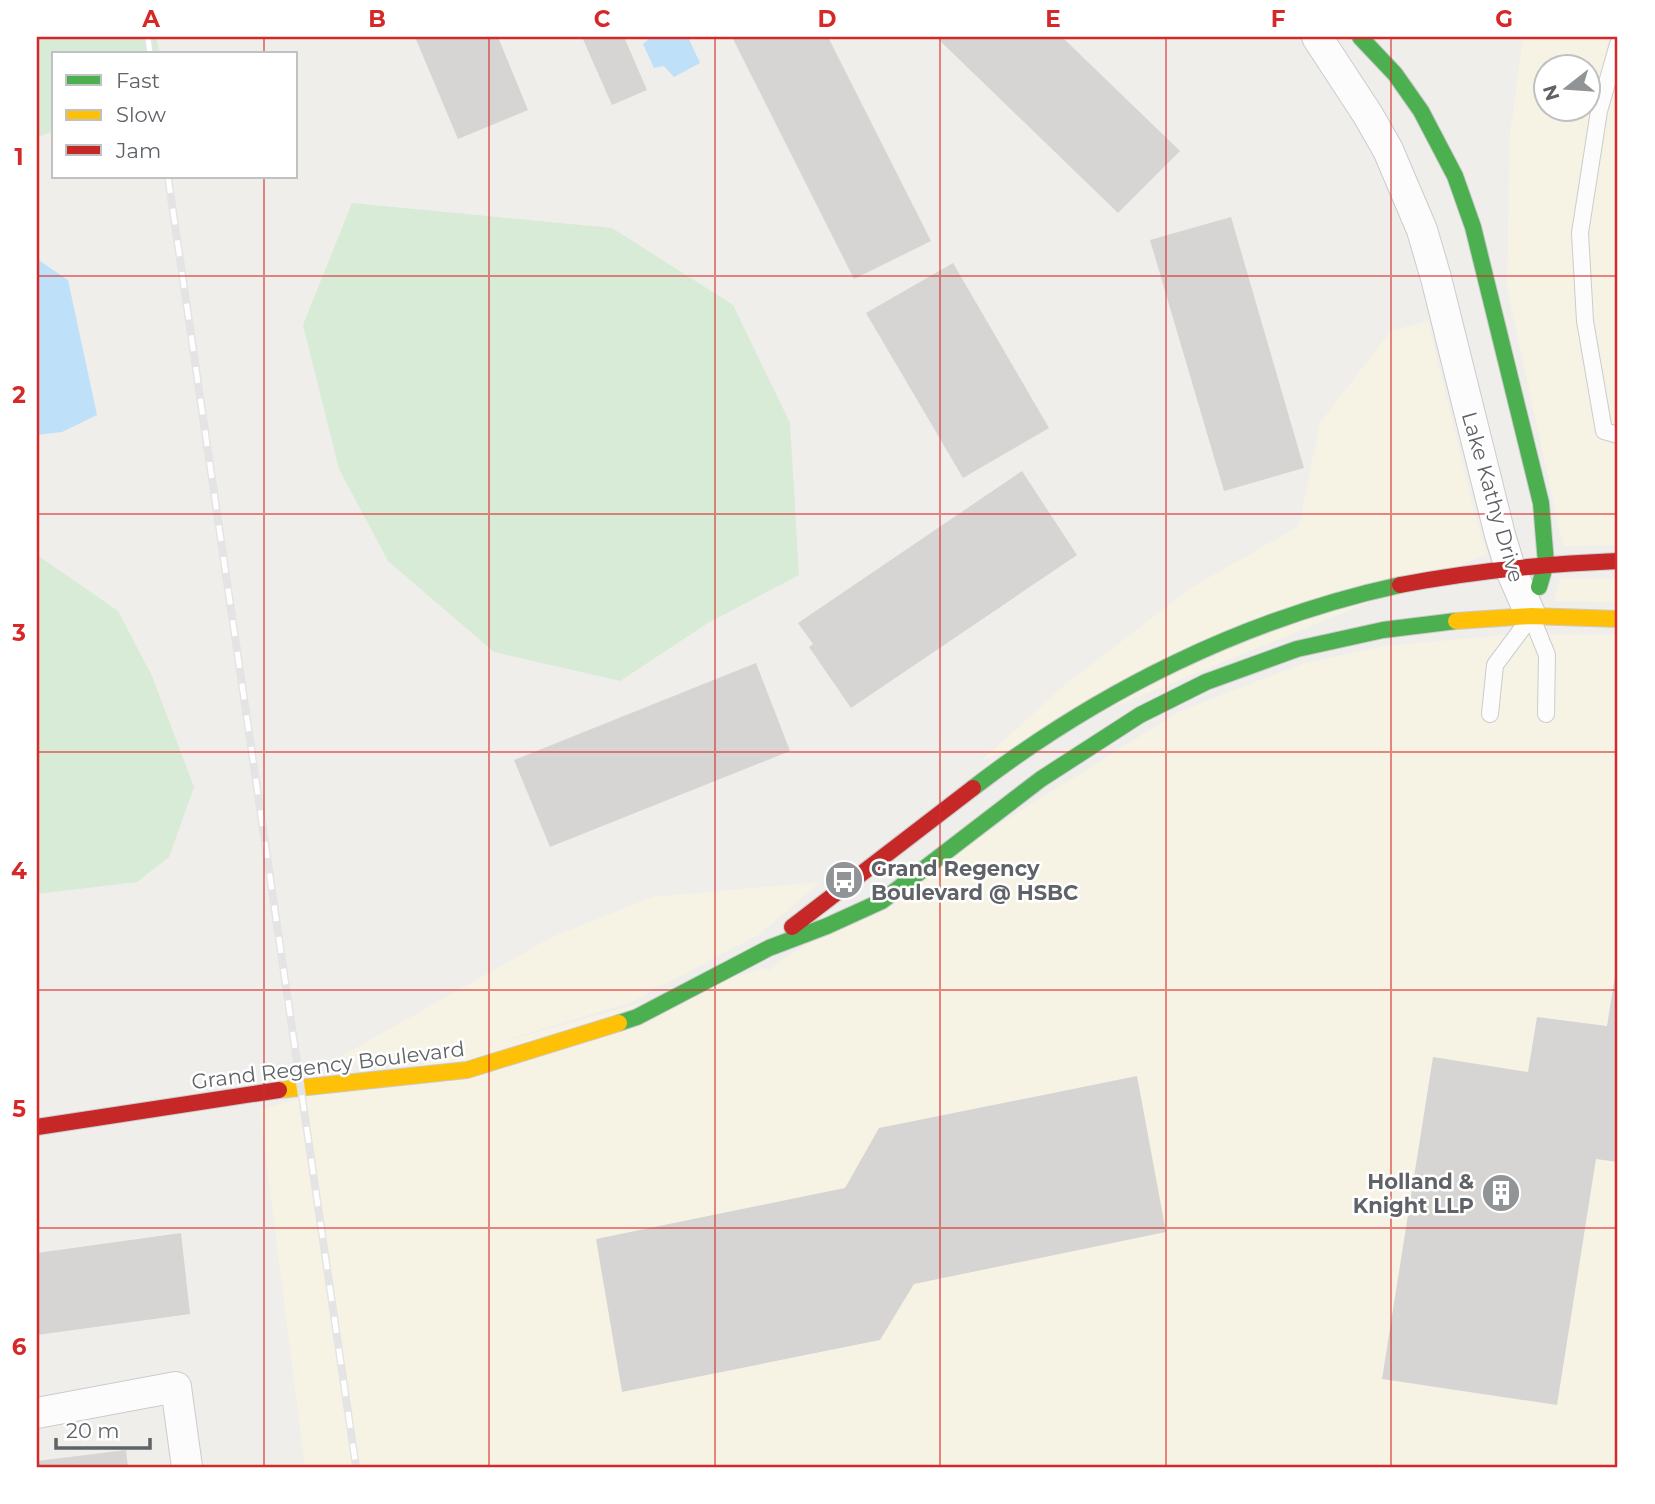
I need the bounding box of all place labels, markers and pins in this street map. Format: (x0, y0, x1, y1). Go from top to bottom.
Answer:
place label: Grand Regency Boulevard @ HSBC (871, 856, 1078, 905)
bus stop icon: Grand Regency Boulevard @ HSBC (823, 859, 865, 901)
place label: Holland & Knight LLP (1353, 1169, 1474, 1218)
building icon: Holland & Knight LLP (1480, 1172, 1522, 1214)

